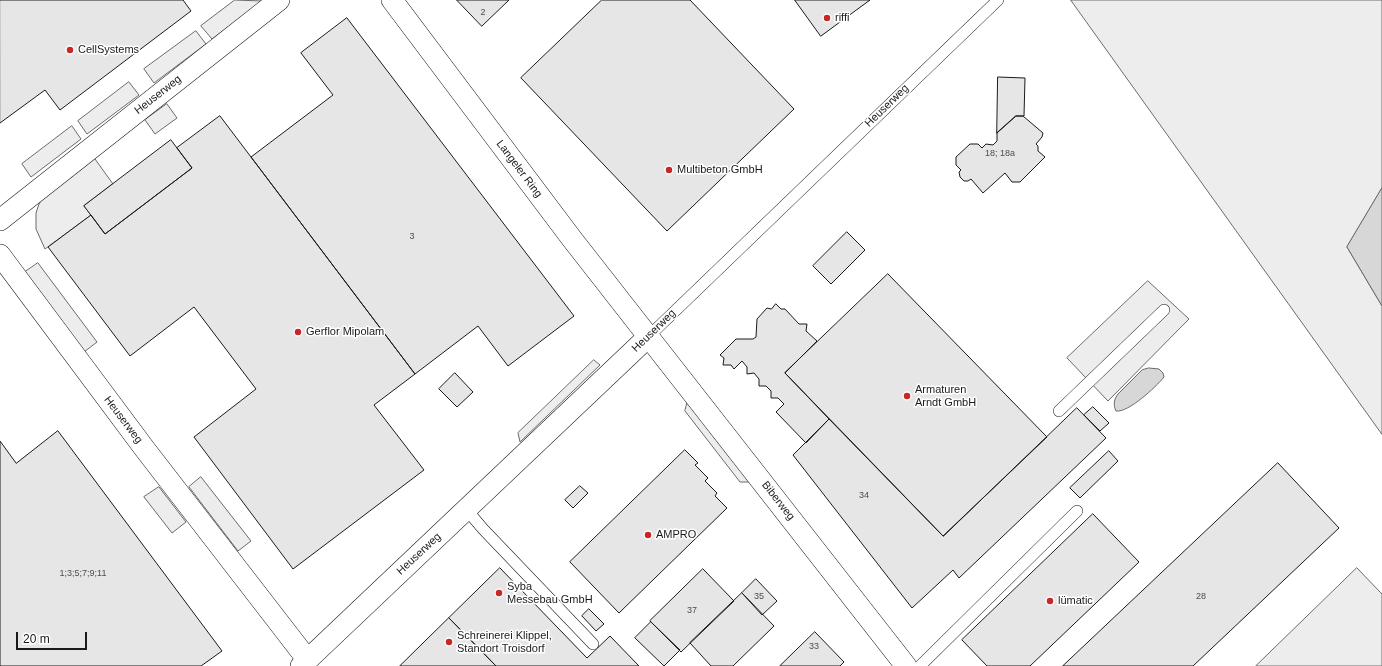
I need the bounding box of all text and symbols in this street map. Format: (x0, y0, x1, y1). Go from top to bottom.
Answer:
house number: 2 (480, 8, 486, 18)
place label: riffi (835, 11, 849, 25)
marker: riffi (822, 13, 832, 23)
place label: CellSystems (78, 43, 139, 57)
marker: CellSystems (65, 45, 75, 55)
street label: Heuserweg (132, 73, 184, 117)
street label: Heuserweg (862, 82, 912, 130)
street label: Langeler Ring (493, 138, 545, 200)
house number: 18; 18a (985, 149, 1015, 159)
place label: Multibeton GmbH (677, 163, 763, 177)
marker: Multibeton GmbH (664, 165, 674, 175)
house number: 3 (409, 232, 415, 242)
street label: Heuserweg (629, 307, 679, 355)
place label: Gerflor Mipolam (306, 325, 384, 339)
marker: Gerflor Mipolam (293, 327, 303, 337)
place label: Armaturen Arndt GmbH (915, 383, 976, 409)
marker: Armaturen Arndt GmbH (902, 391, 912, 401)
street label: Heuserweg (101, 394, 145, 446)
street label: Biberweg (759, 479, 797, 523)
house number: 34 (859, 491, 869, 501)
place label: AMPRO (656, 528, 696, 542)
street label: Heuserweg (394, 530, 444, 578)
marker: AMPRO (643, 530, 653, 540)
house number: 1;3;5;7;9;11 (60, 569, 106, 579)
place label: Syba Messebau GmbH (507, 580, 593, 606)
marker: Syba Messebau GmbH (494, 588, 504, 598)
house number: 35 (754, 592, 764, 602)
house number: 28 (1196, 592, 1206, 602)
place label: lümatic (1058, 594, 1093, 608)
marker: lümatic (1045, 596, 1055, 606)
house number: 37 (687, 606, 697, 616)
scale bar (18, 624, 89, 650)
place label: Schreinerei Klippel, Standort Troisdorf (457, 629, 552, 655)
text: 20 m (23, 632, 50, 646)
marker: Schreinerei Klippel, Standort Troisdorf (444, 637, 454, 647)
house number: 33 (809, 642, 819, 652)

